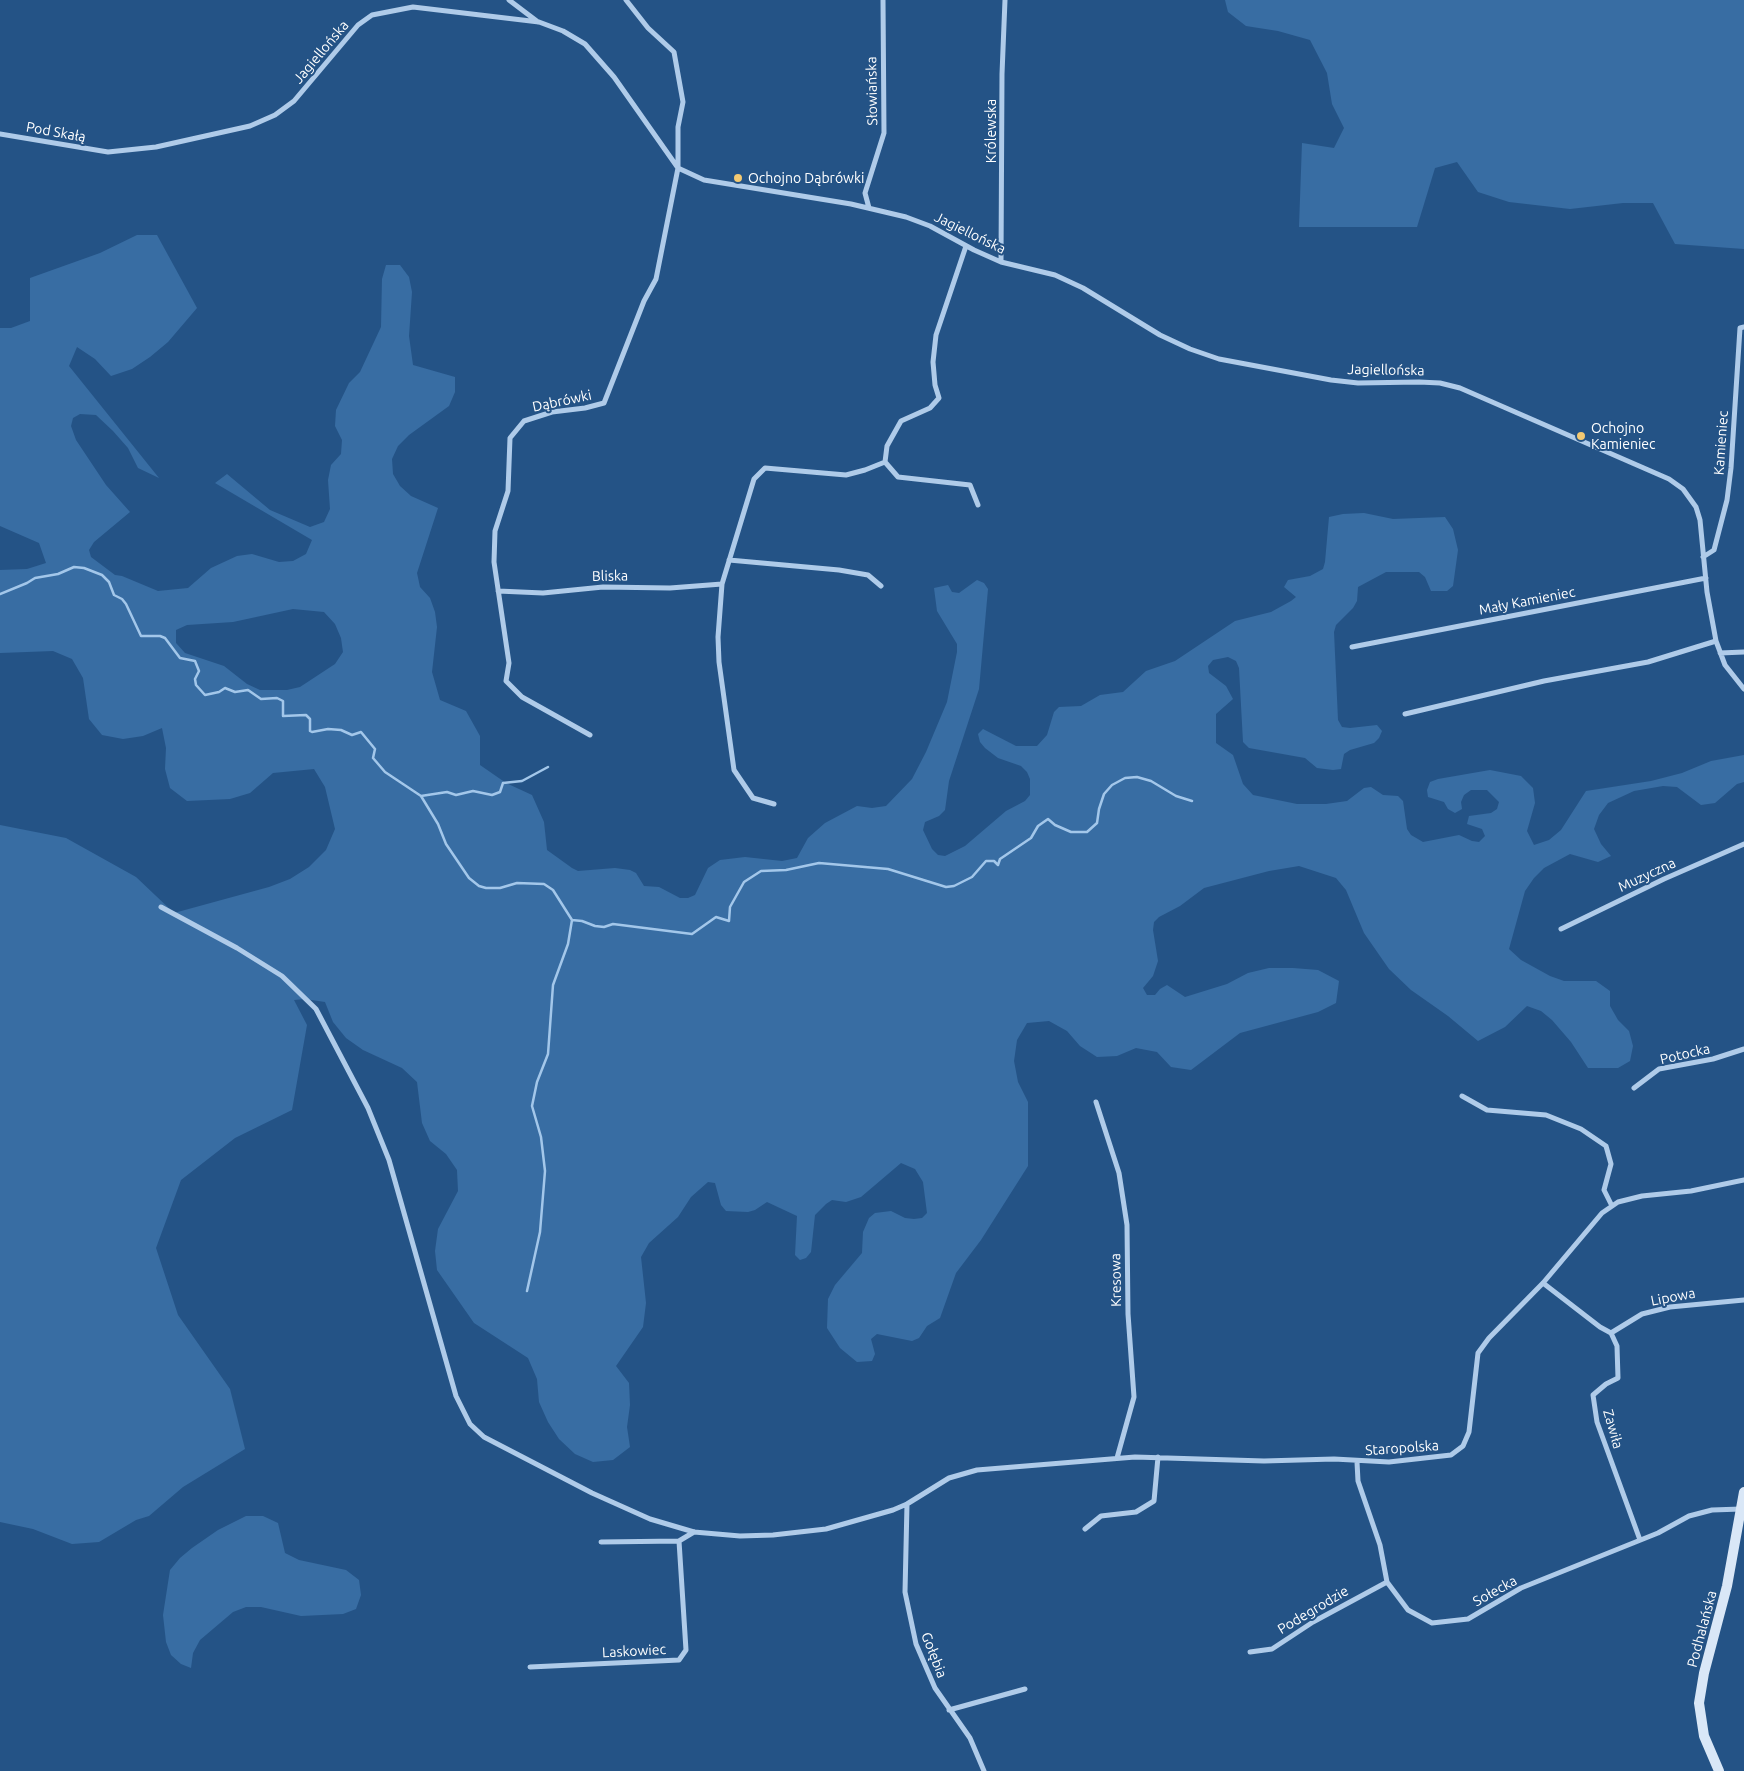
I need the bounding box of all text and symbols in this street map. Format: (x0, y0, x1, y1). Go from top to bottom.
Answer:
street label: Jagiellońska (290, 17, 352, 87)
street label: Słowiańska (863, 56, 881, 126)
street label: Królewska (983, 99, 999, 163)
street label: Pod Skałą (25, 118, 87, 146)
place label: Ochojno Dąbrówki (748, 170, 864, 186)
marker: Ochojno Dąbrówki (732, 172, 744, 184)
street label: Jagiellońska (932, 209, 1008, 257)
street label: Jagiellońska (1347, 361, 1425, 379)
street label: Dąbrówki (531, 387, 593, 415)
street label: Kamieniec (1710, 410, 1732, 476)
place label: Ochojno Kamieniec (1591, 420, 1656, 452)
marker: Ochojno Kamieniec (1575, 430, 1587, 442)
street label: Bliska (592, 567, 628, 585)
street label: Mały Kamieniec (1477, 583, 1577, 619)
street label: Muzyczna (1616, 854, 1678, 896)
street label: Potocka (1658, 1040, 1712, 1068)
street label: Kresowa (1107, 1253, 1125, 1307)
street label: Lipowa (1649, 1284, 1697, 1310)
street label: Zawiła (1599, 1407, 1627, 1451)
street label: Staropolska (1365, 1437, 1439, 1459)
street label: Sołecka (1470, 1572, 1520, 1610)
street label: Podegrodzie (1275, 1582, 1351, 1638)
street label: Podhalańska (1684, 1589, 1720, 1669)
street label: Gołębia (918, 1630, 950, 1680)
street label: Laskowiec (602, 1641, 666, 1661)

